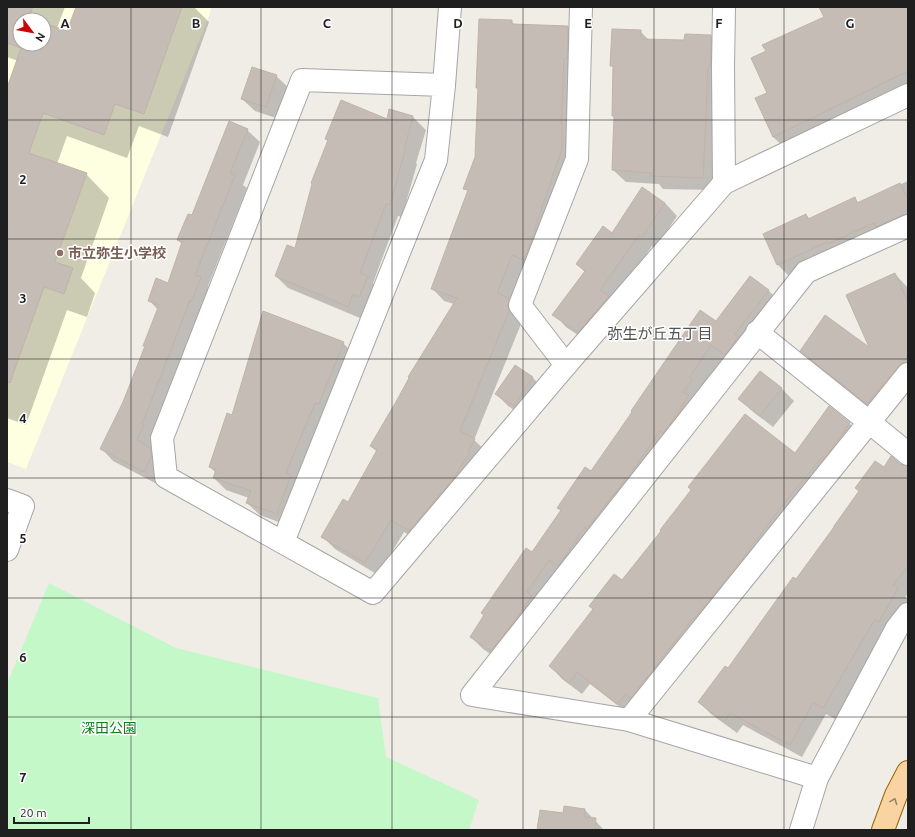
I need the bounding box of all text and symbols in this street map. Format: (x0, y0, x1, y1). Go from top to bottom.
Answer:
north arrow (12, 12, 52, 52)
text: A (60, 16, 70, 30)
text: B (192, 16, 201, 30)
text: C (323, 16, 332, 30)
text: D (453, 16, 463, 30)
text: E (584, 16, 592, 30)
text: F (715, 16, 723, 30)
text: G (846, 16, 855, 30)
text: N (33, 31, 48, 44)
text: 2 (19, 172, 27, 186)
place label: 市立弥生小学校 (68, 245, 166, 261)
marker: 市立弥生小学校 (55, 248, 65, 258)
text: 3 (19, 291, 27, 305)
district label: 弥生が丘五丁目 (607, 325, 713, 342)
text: 4 (19, 411, 27, 425)
text: 5 (19, 531, 27, 545)
text: 6 (19, 650, 27, 664)
park label: 深田公園 (81, 720, 137, 736)
text: 7 (19, 770, 27, 784)
one-way arrow (890, 797, 898, 804)
scale bar (14, 799, 89, 825)
text: 20 m (20, 806, 47, 819)

